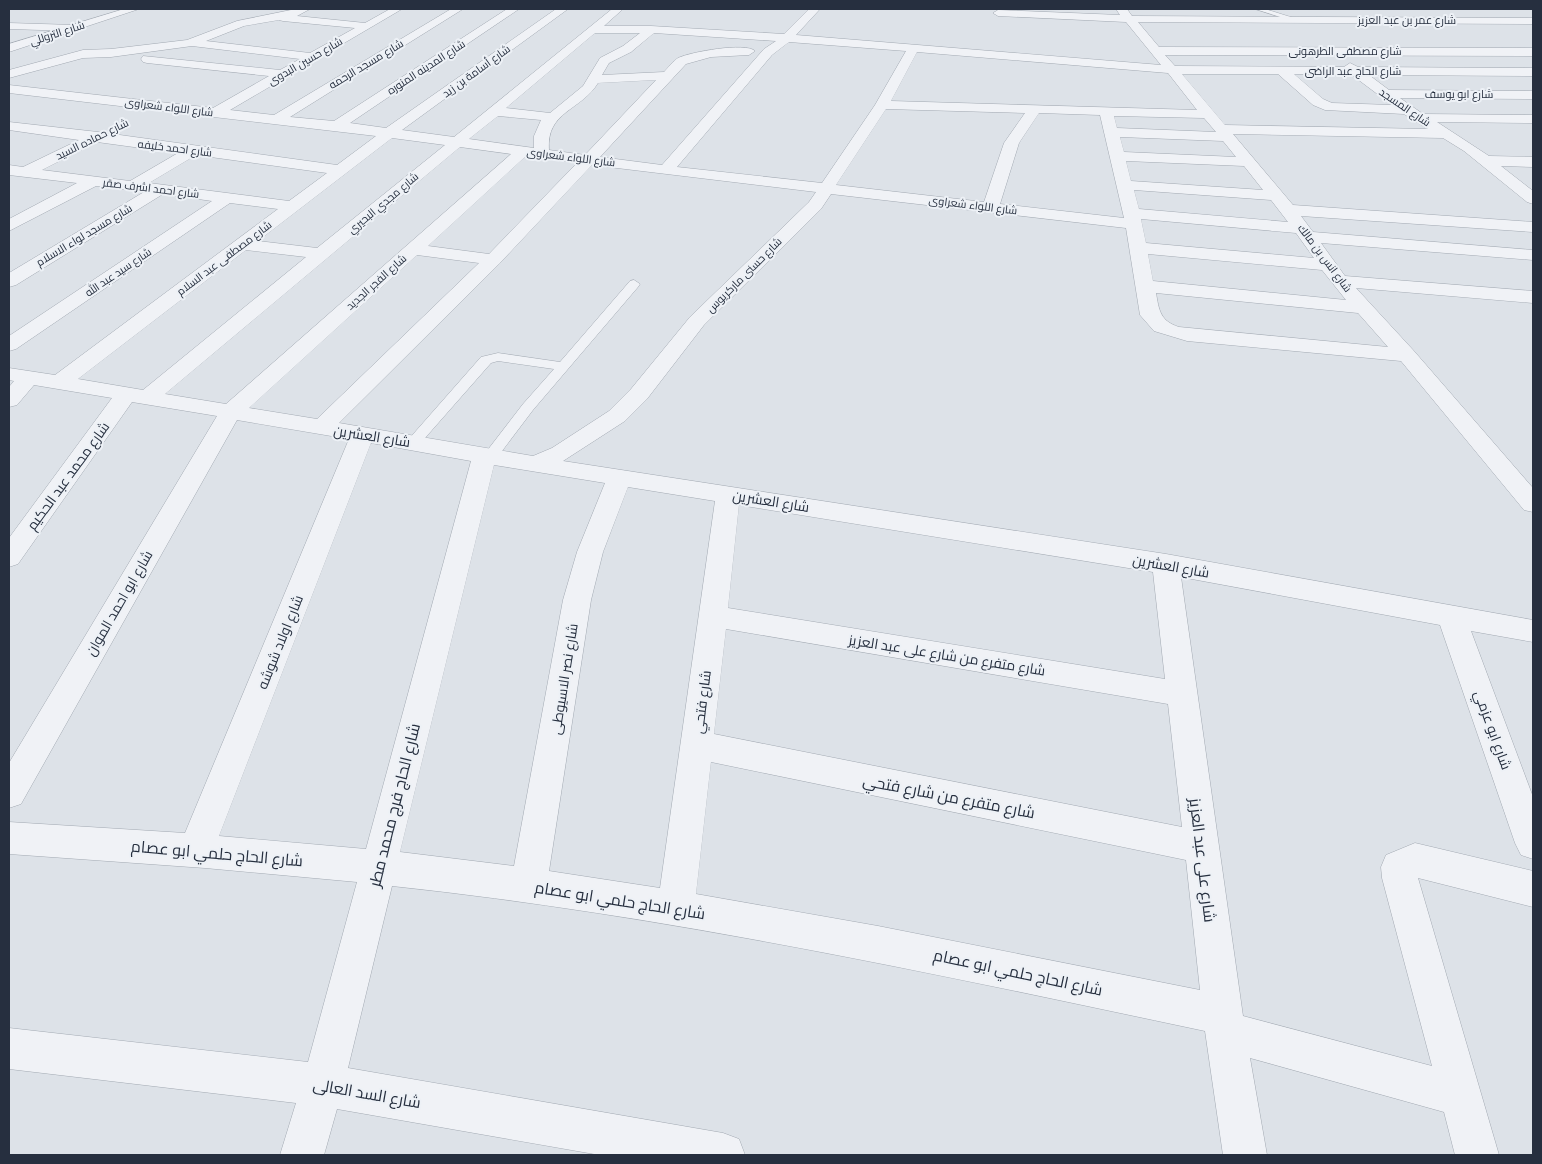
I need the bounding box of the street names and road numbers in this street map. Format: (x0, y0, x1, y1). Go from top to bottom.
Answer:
street label: شارع عمر بن عبد العزيز (1357, 14, 1456, 28)
street label: شارع التروللي (28, 18, 87, 50)
street label: شارع حسين البدوى (266, 35, 345, 89)
street label: شارع مسجد الرحمه (327, 37, 406, 93)
street label: شارع المدينه المنوره (385, 37, 468, 98)
street label: شارع أسامة بن زيد (439, 42, 513, 101)
street label: شارع مصطفى الطرهونى (1288, 45, 1402, 59)
street label: شارع الحاج عبد الراضى (1305, 65, 1401, 79)
street label: شارع المسجد (1376, 85, 1433, 130)
street label: شارع ابو يوسف (1425, 88, 1493, 102)
street label: شارع اللواء شعراوى (124, 96, 214, 120)
street label: شارع حماده السيد (54, 116, 131, 164)
street label: شارع احمد خليفه (137, 137, 213, 161)
street label: شارع اللواء شعراوى (526, 146, 616, 170)
street label: شارع مجدي البحيري (345, 170, 423, 238)
street label: شارع احمد اشرف صقر (101, 176, 200, 202)
street label: شارع اللواء شعراوى (928, 194, 1018, 218)
street label: شارع مسجد لواء الاسلام (34, 202, 135, 270)
street label: شارع مصطفى عبد السلام (174, 218, 275, 299)
street label: شارع انس بن مالك (1294, 222, 1354, 295)
street label: شارع حسنى ماركريوس (704, 235, 785, 316)
street label: شارع سيد عبد الله (81, 244, 155, 300)
street label: شارع الفجر الجديد (344, 252, 410, 314)
street label: شارع محمد عبد الحكيم (23, 419, 114, 534)
street label: شارع العشرين (332, 422, 412, 451)
street label: شارع العشرين (731, 487, 811, 516)
street label: شارع ابو احمد الموان (82, 547, 157, 659)
street label: شارع العشرين (1131, 551, 1211, 582)
street label: شارع اولاد شوشه (254, 593, 307, 692)
street label: شارع نصر الاسيوطى (547, 622, 582, 736)
street label: شارع متفرع من شارع على عبد العزيز (846, 631, 1047, 679)
street label: شارع فتحي (690, 669, 718, 735)
street label: شارع ابو عزمي (1468, 688, 1515, 773)
street label: شارع الحاج فرج محمد مطر (365, 721, 426, 890)
street label: شارع متفرع من شارع فتحي (860, 770, 1037, 826)
street label: شارع على عبد العزيز (1183, 796, 1220, 924)
street label: شارع الحاج حلمي ابو عصام (130, 837, 304, 874)
street label: شارع الحاج حلمي ابو عصام (533, 878, 707, 927)
street label: شارع الحاج حلمي ابو عصام (931, 945, 1104, 1004)
street label: شارع السد العالى (311, 1075, 422, 1114)

